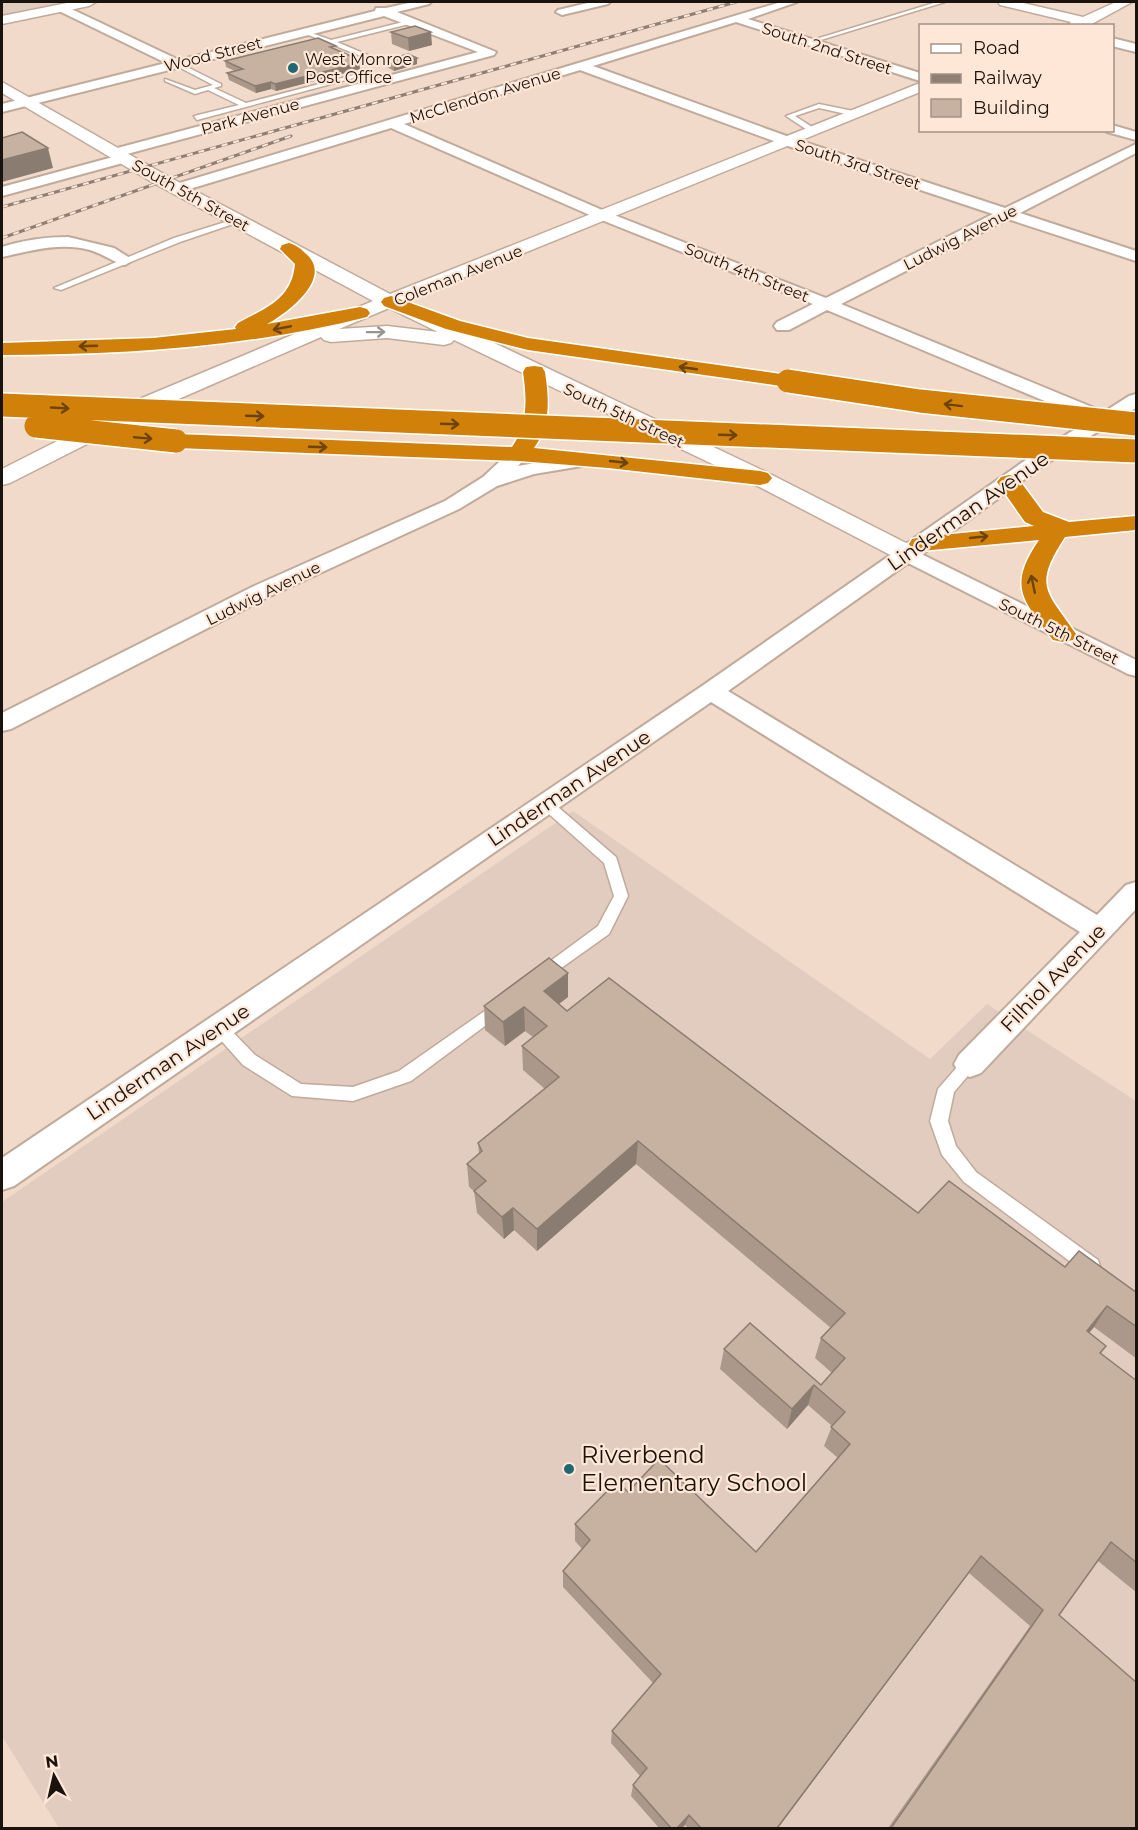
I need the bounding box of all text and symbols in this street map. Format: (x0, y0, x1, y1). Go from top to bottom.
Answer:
street label: South 2nd Street (759, 19, 895, 79)
legend (919, 24, 1114, 132)
street label: Wood Street (162, 33, 265, 76)
text: Road (973, 37, 1020, 59)
place label: West Monroe Post Office (305, 50, 412, 87)
marker: West Monroe Post Office (286, 61, 300, 75)
street label: McClendon Avenue (407, 63, 563, 127)
text: Railway (973, 67, 1042, 89)
street label: Park Avenue (199, 94, 301, 139)
text: Building (973, 97, 1050, 119)
street label: South 3rd Street (793, 135, 923, 194)
street label: South 5th Street (129, 155, 253, 236)
street label: Ludwig Avenue (900, 201, 1020, 274)
street label: South 4th Street (682, 239, 812, 306)
street label: Coleman Avenue (391, 241, 525, 310)
one-way arrow (273, 323, 293, 334)
one-way arrow (365, 326, 385, 338)
one-way arrow (79, 341, 99, 352)
one-way arrow (679, 362, 698, 373)
street label: South 5th Street (560, 379, 688, 452)
one-way arrow (944, 399, 963, 410)
one-way arrow (49, 403, 69, 414)
one-way arrow (244, 411, 264, 422)
one-way arrow (439, 419, 459, 430)
one-way arrow (718, 430, 738, 441)
one-way arrow (132, 433, 152, 444)
one-way arrow (308, 441, 328, 452)
street label: Linderman Avenue (883, 446, 1053, 576)
one-way arrow (608, 457, 628, 468)
one-way arrow (969, 532, 989, 543)
street label: Ludwig Avenue (203, 558, 323, 629)
one-way arrow (1027, 575, 1039, 594)
street label: South 5th Street (996, 594, 1122, 669)
street label: Linderman Avenue (483, 725, 655, 851)
street label: Filhiol Avenue (995, 919, 1111, 1037)
street label: Linderman Avenue (82, 999, 254, 1125)
place label: Riverbend Elementary School (581, 1440, 807, 1497)
marker: Riverbend Elementary School (562, 1462, 576, 1476)
north arrow (24, 1746, 84, 1806)
text: N (44, 1751, 60, 1772)

